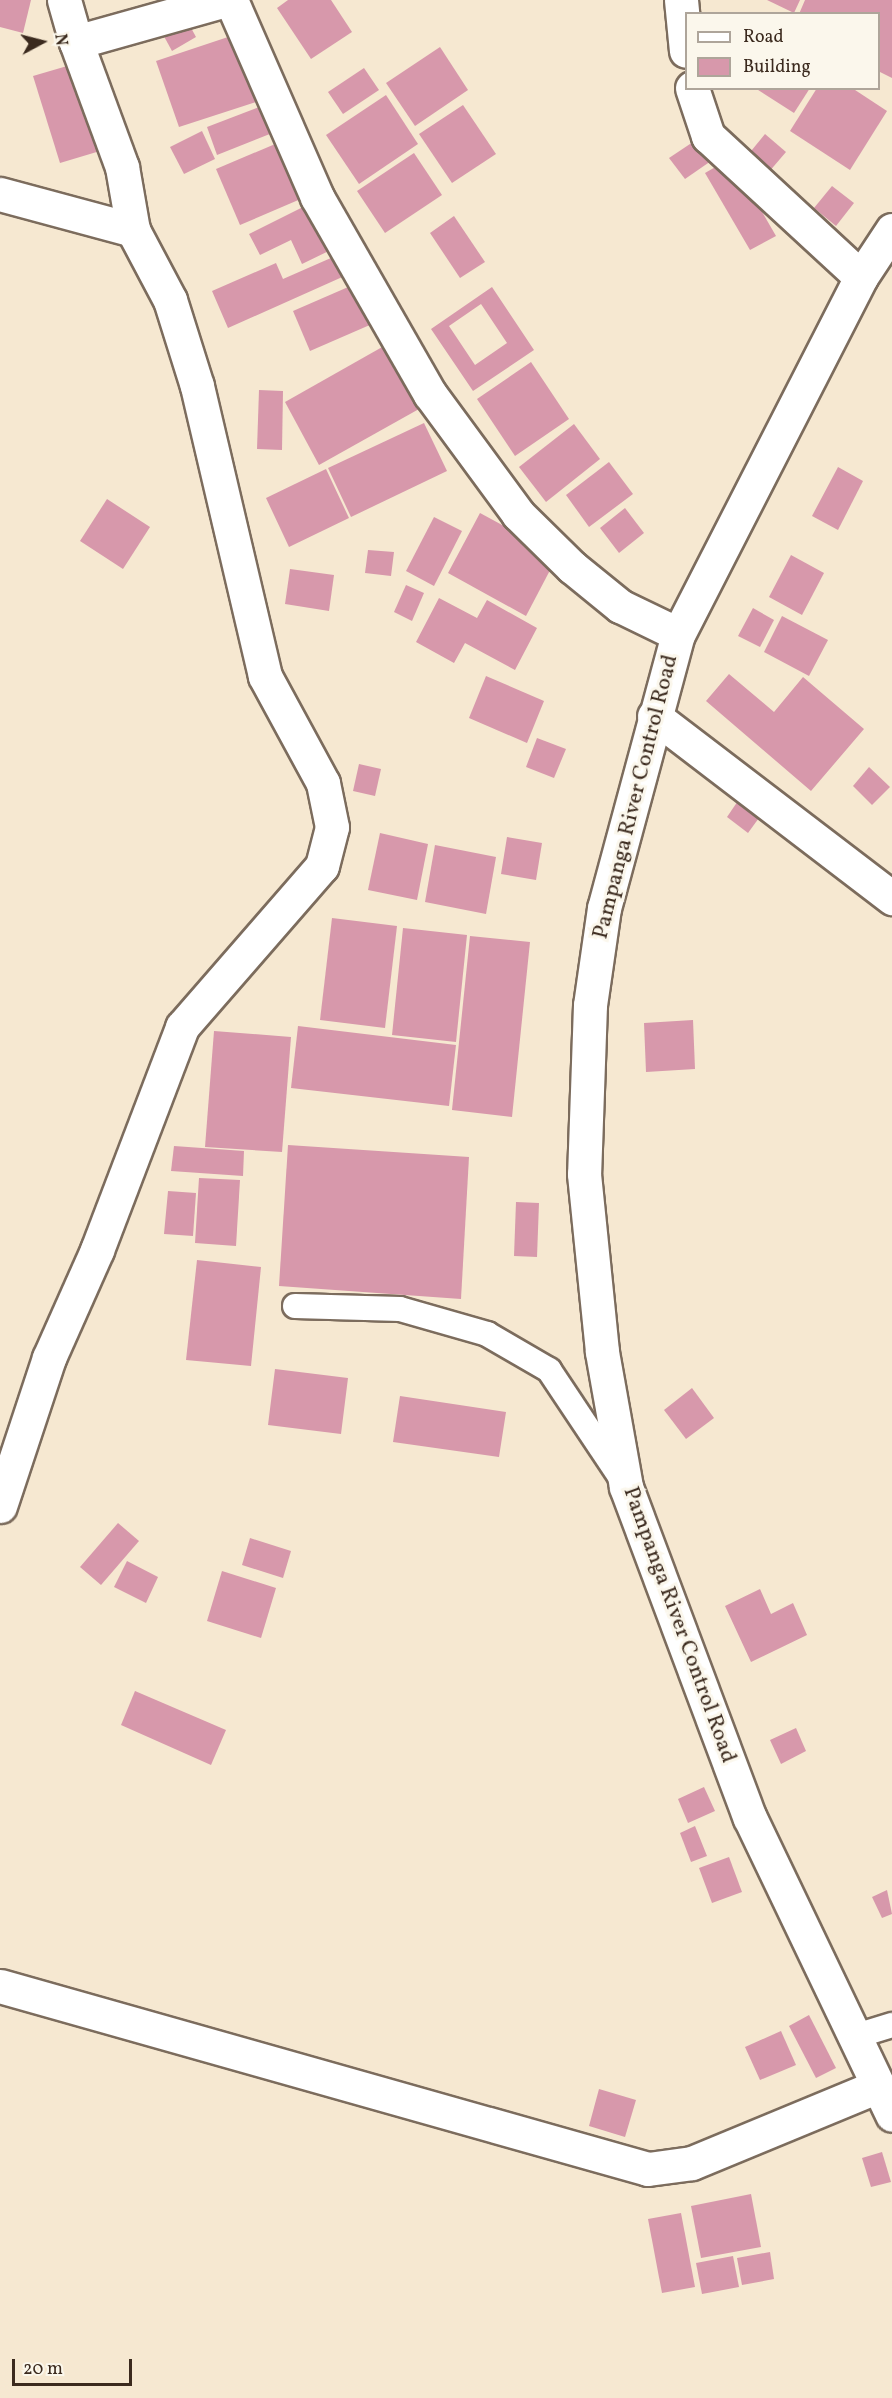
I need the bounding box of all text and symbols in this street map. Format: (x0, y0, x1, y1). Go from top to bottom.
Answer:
north arrow (12, 12, 72, 72)
legend (685, 12, 880, 90)
text: Road (743, 25, 784, 50)
text: N (48, 33, 71, 47)
text: Building (743, 55, 811, 80)
street label: Pampanga River Control Road (588, 652, 684, 942)
street label: Pampanga River Control Road (617, 1483, 741, 1767)
scale bar (15, 2347, 135, 2385)
text: 20 m (23, 2357, 63, 2382)

